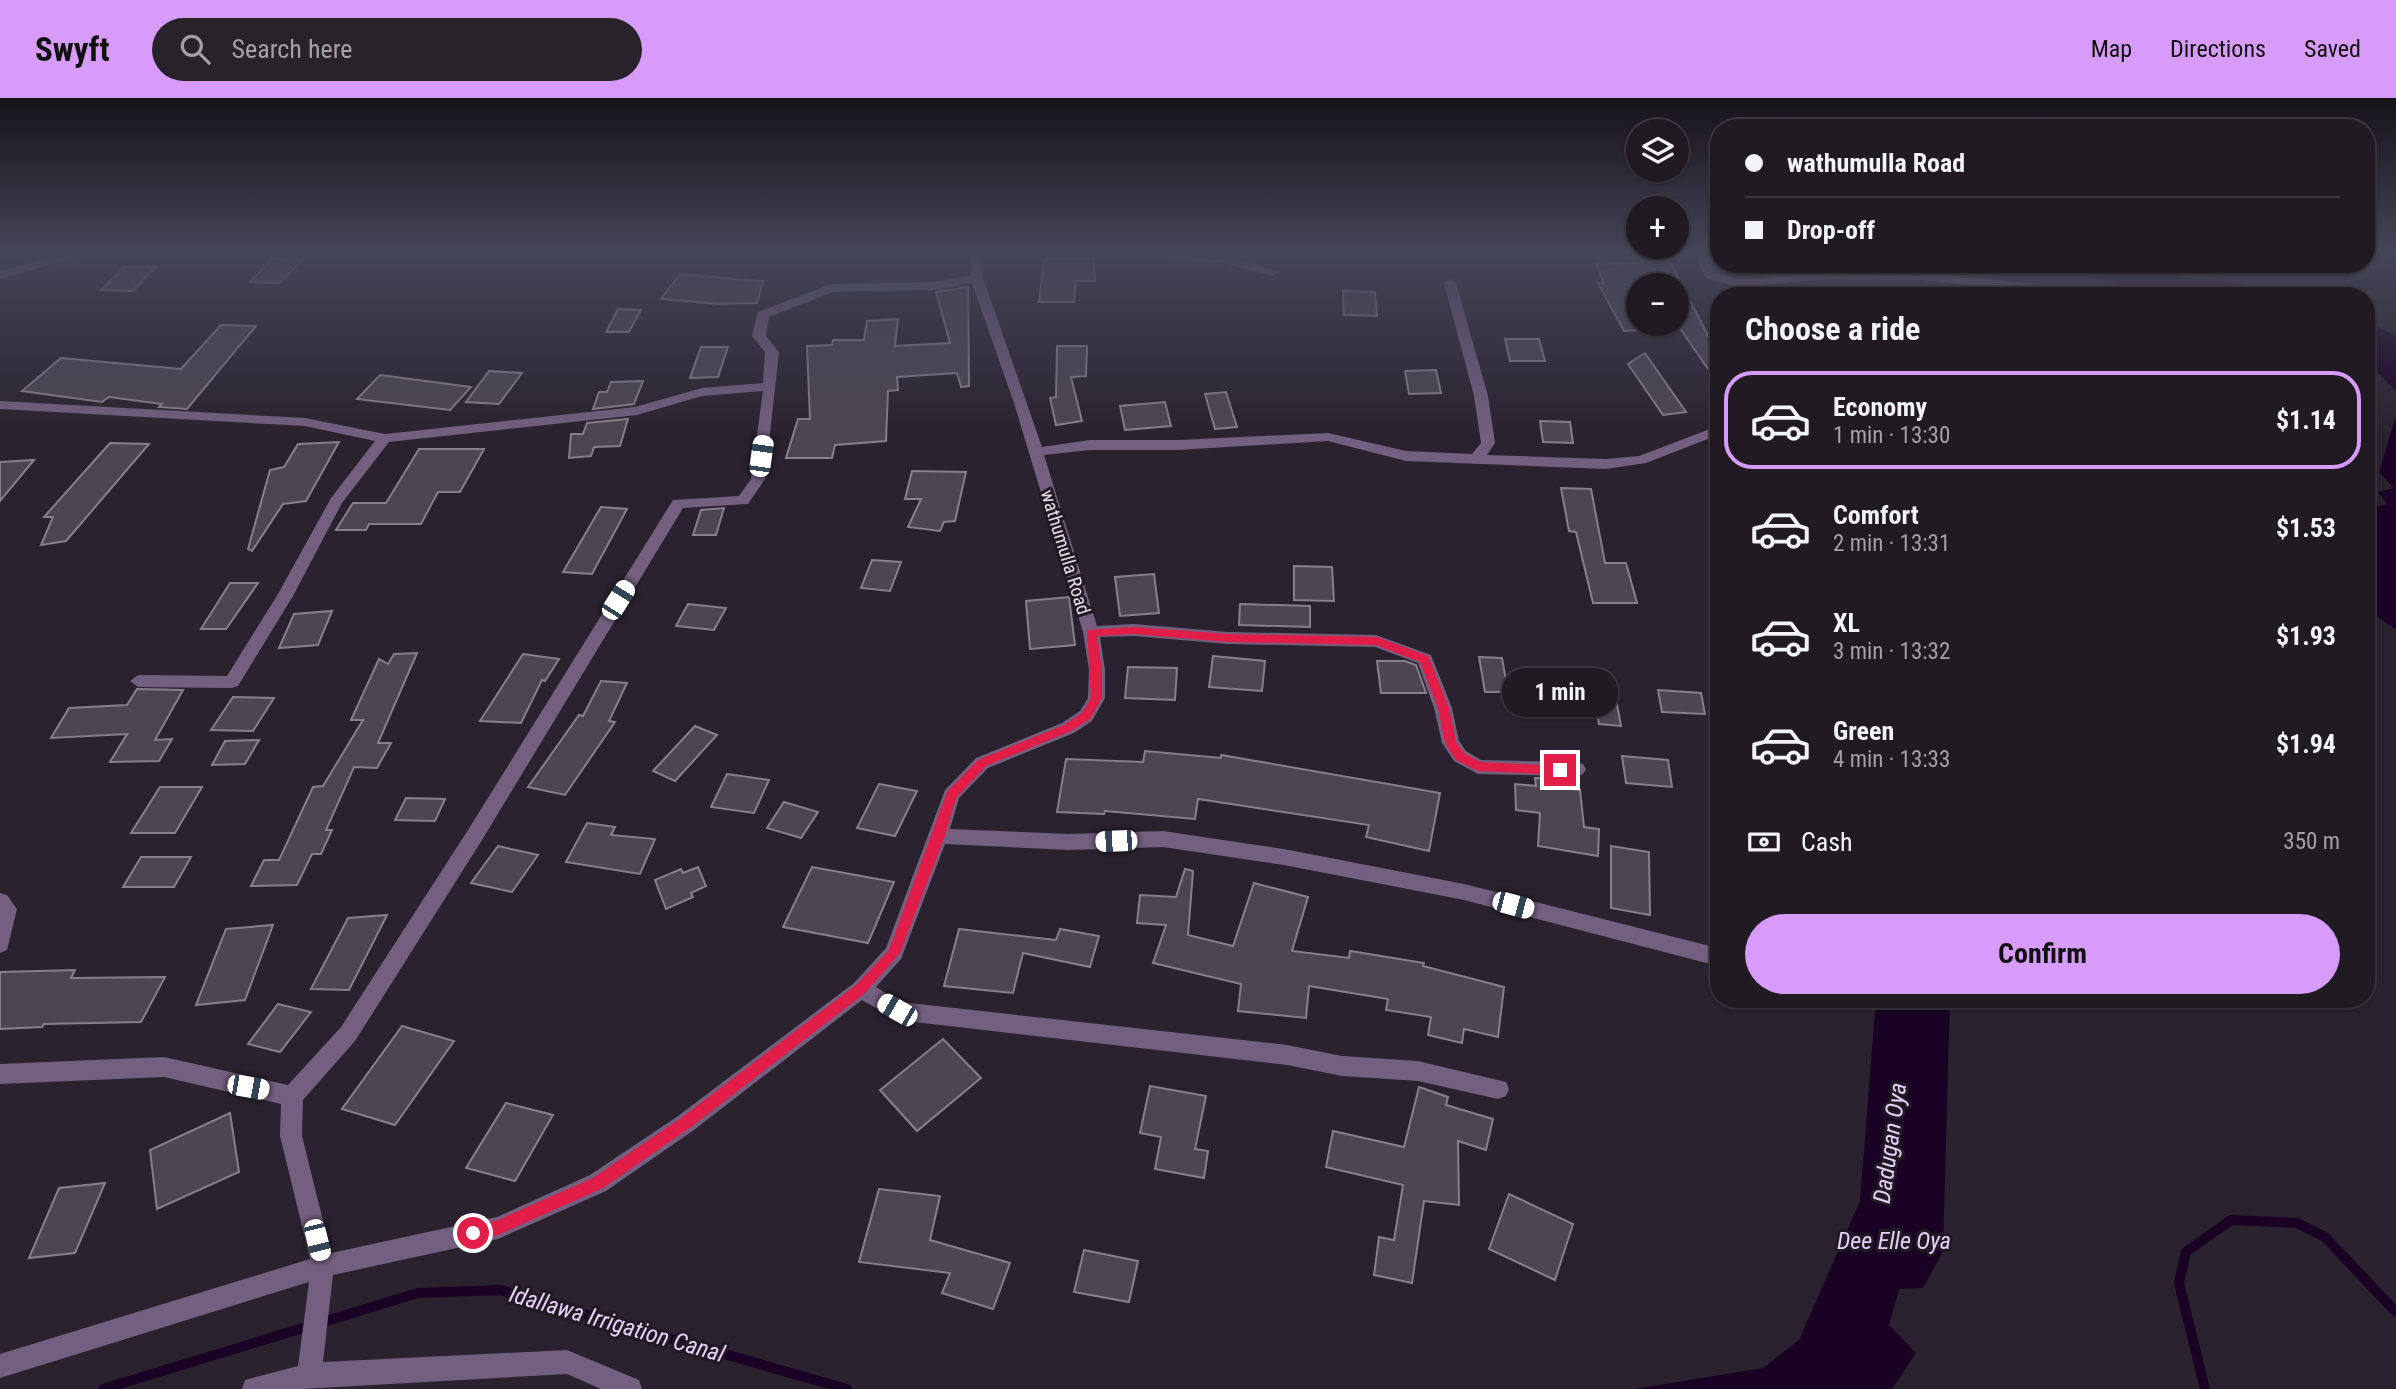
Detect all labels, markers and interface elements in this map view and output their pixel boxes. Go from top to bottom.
search box [152,18,642,81]
text: Swyft [35,30,110,69]
icon: search [176,30,214,68]
text: Search here [232,34,353,64]
text: Map [2091,35,2132,63]
text: Directions [2170,35,2266,63]
text: Saved [2304,35,2361,63]
map controls [1626,119,1689,336]
button: layers [1626,119,1689,182]
text: wathumulla Road [1787,148,1965,178]
button: + [1626,196,1689,259]
text: Drop-off [1787,215,1875,245]
button: − [1626,273,1689,336]
text: Choose a ride [1745,310,1920,348]
icon: car [1749,389,1812,452]
text: Economy [1833,392,1927,422]
text: $1.14 [2276,405,2336,435]
text: 1 min · 13:30 [1833,422,1950,449]
car [748,434,775,478]
street label: wathumulla Road [1036,487,1095,617]
icon: car [1749,497,1812,560]
text: Comfort [1833,500,1919,530]
text: $1.53 [2276,513,2336,543]
text: 2 min · 13:31 [1833,530,1950,557]
car [598,577,639,623]
icon: car [1749,605,1812,668]
text: XL [1833,608,1860,638]
text: $1.93 [2276,621,2336,651]
text: 3 min · 13:32 [1833,638,1950,665]
callout: 1 min [1502,668,1618,718]
text: 1 min [1534,679,1586,706]
icon: car [1749,713,1812,776]
text: Green [1833,716,1894,746]
text: $1.94 [2276,729,2336,759]
text: 4 min · 13:33 [1833,746,1950,773]
route end [1544,754,1576,786]
icon: cash [1745,823,1783,861]
text: Cash [1801,827,1853,857]
text: 350 m [2283,828,2340,855]
car [1095,830,1138,852]
car [1490,889,1537,921]
button: Confirm [1745,914,2340,994]
car [874,990,921,1030]
car [226,1073,271,1101]
water label: Dadugan Oya [1868,1081,1912,1205]
car [302,1217,333,1263]
route start [457,1217,489,1249]
water label: Dee Elle Oya [1837,1227,1951,1255]
water label: Idallawa Irrigation Canal [506,1280,729,1368]

